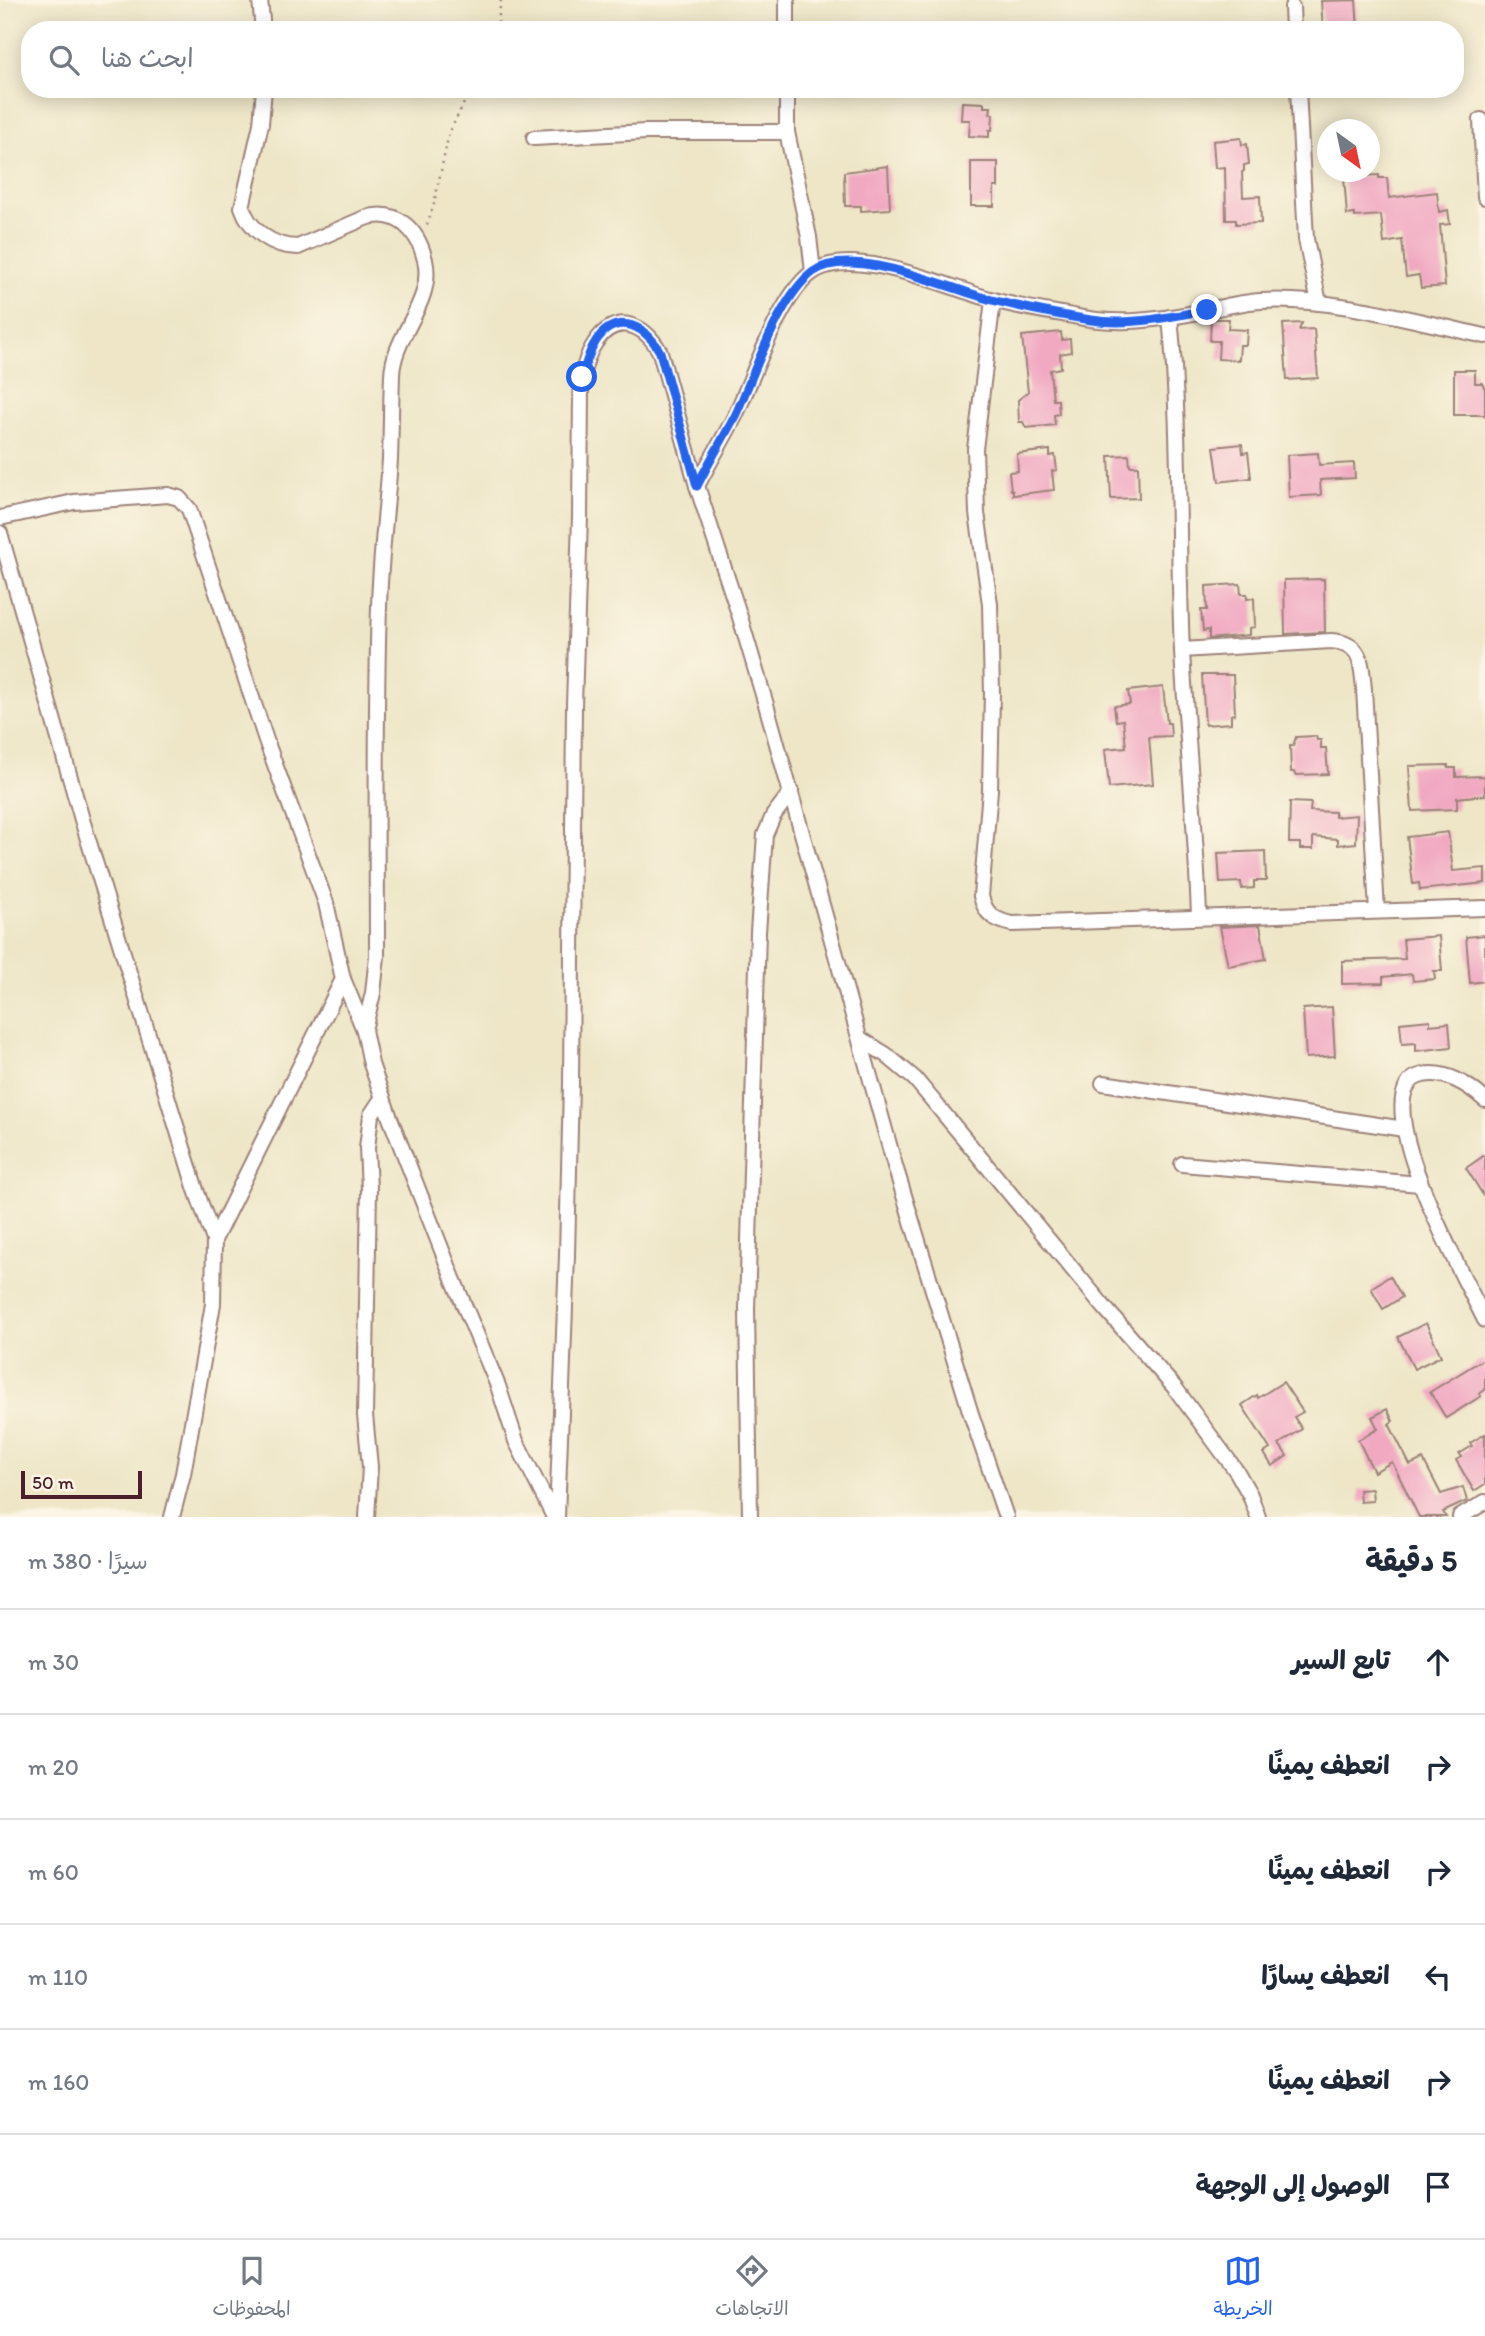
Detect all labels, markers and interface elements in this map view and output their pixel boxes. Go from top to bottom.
search box [21,21,1464,98]
icon: search [45,41,83,79]
text: ابحث هنا [101,42,194,74]
north arrow [1317,119,1380,182]
route end [1191,294,1222,325]
route start [566,361,597,392]
scale bar [21,1468,142,1500]
text: 50 m [32,1471,74,1494]
text: 5 دقيقة [1365,1542,1457,1579]
text: سيرًا · 380 m [28,1547,148,1575]
icon: ahead [1419,1643,1457,1681]
text: تابع السير [1292,1644,1390,1676]
text: 30 m [28,1648,79,1676]
icon: right [1419,1748,1457,1786]
text: انعطف يمينًا [1268,1749,1390,1781]
text: 20 m [28,1753,79,1781]
icon: right [1419,1853,1457,1891]
text: انعطف يمينًا [1268,1854,1390,1886]
text: 60 m [28,1858,79,1886]
icon: left [1419,1958,1457,1996]
text: انعطف يسارًا [1261,1959,1390,1991]
text: 110 m [28,1963,88,1991]
icon: right [1419,2063,1457,2101]
text: انعطف يمينًا [1268,2064,1390,2096]
text: 160 m [28,2068,90,2096]
icon: arrive [1419,2168,1457,2206]
text: الوصول إلى الوجهة [1196,2169,1390,2201]
tab: المحفوظات [212,2252,291,2325]
tab: الاتجاهات [715,2252,789,2325]
tab: الخريطة [1213,2252,1273,2325]

